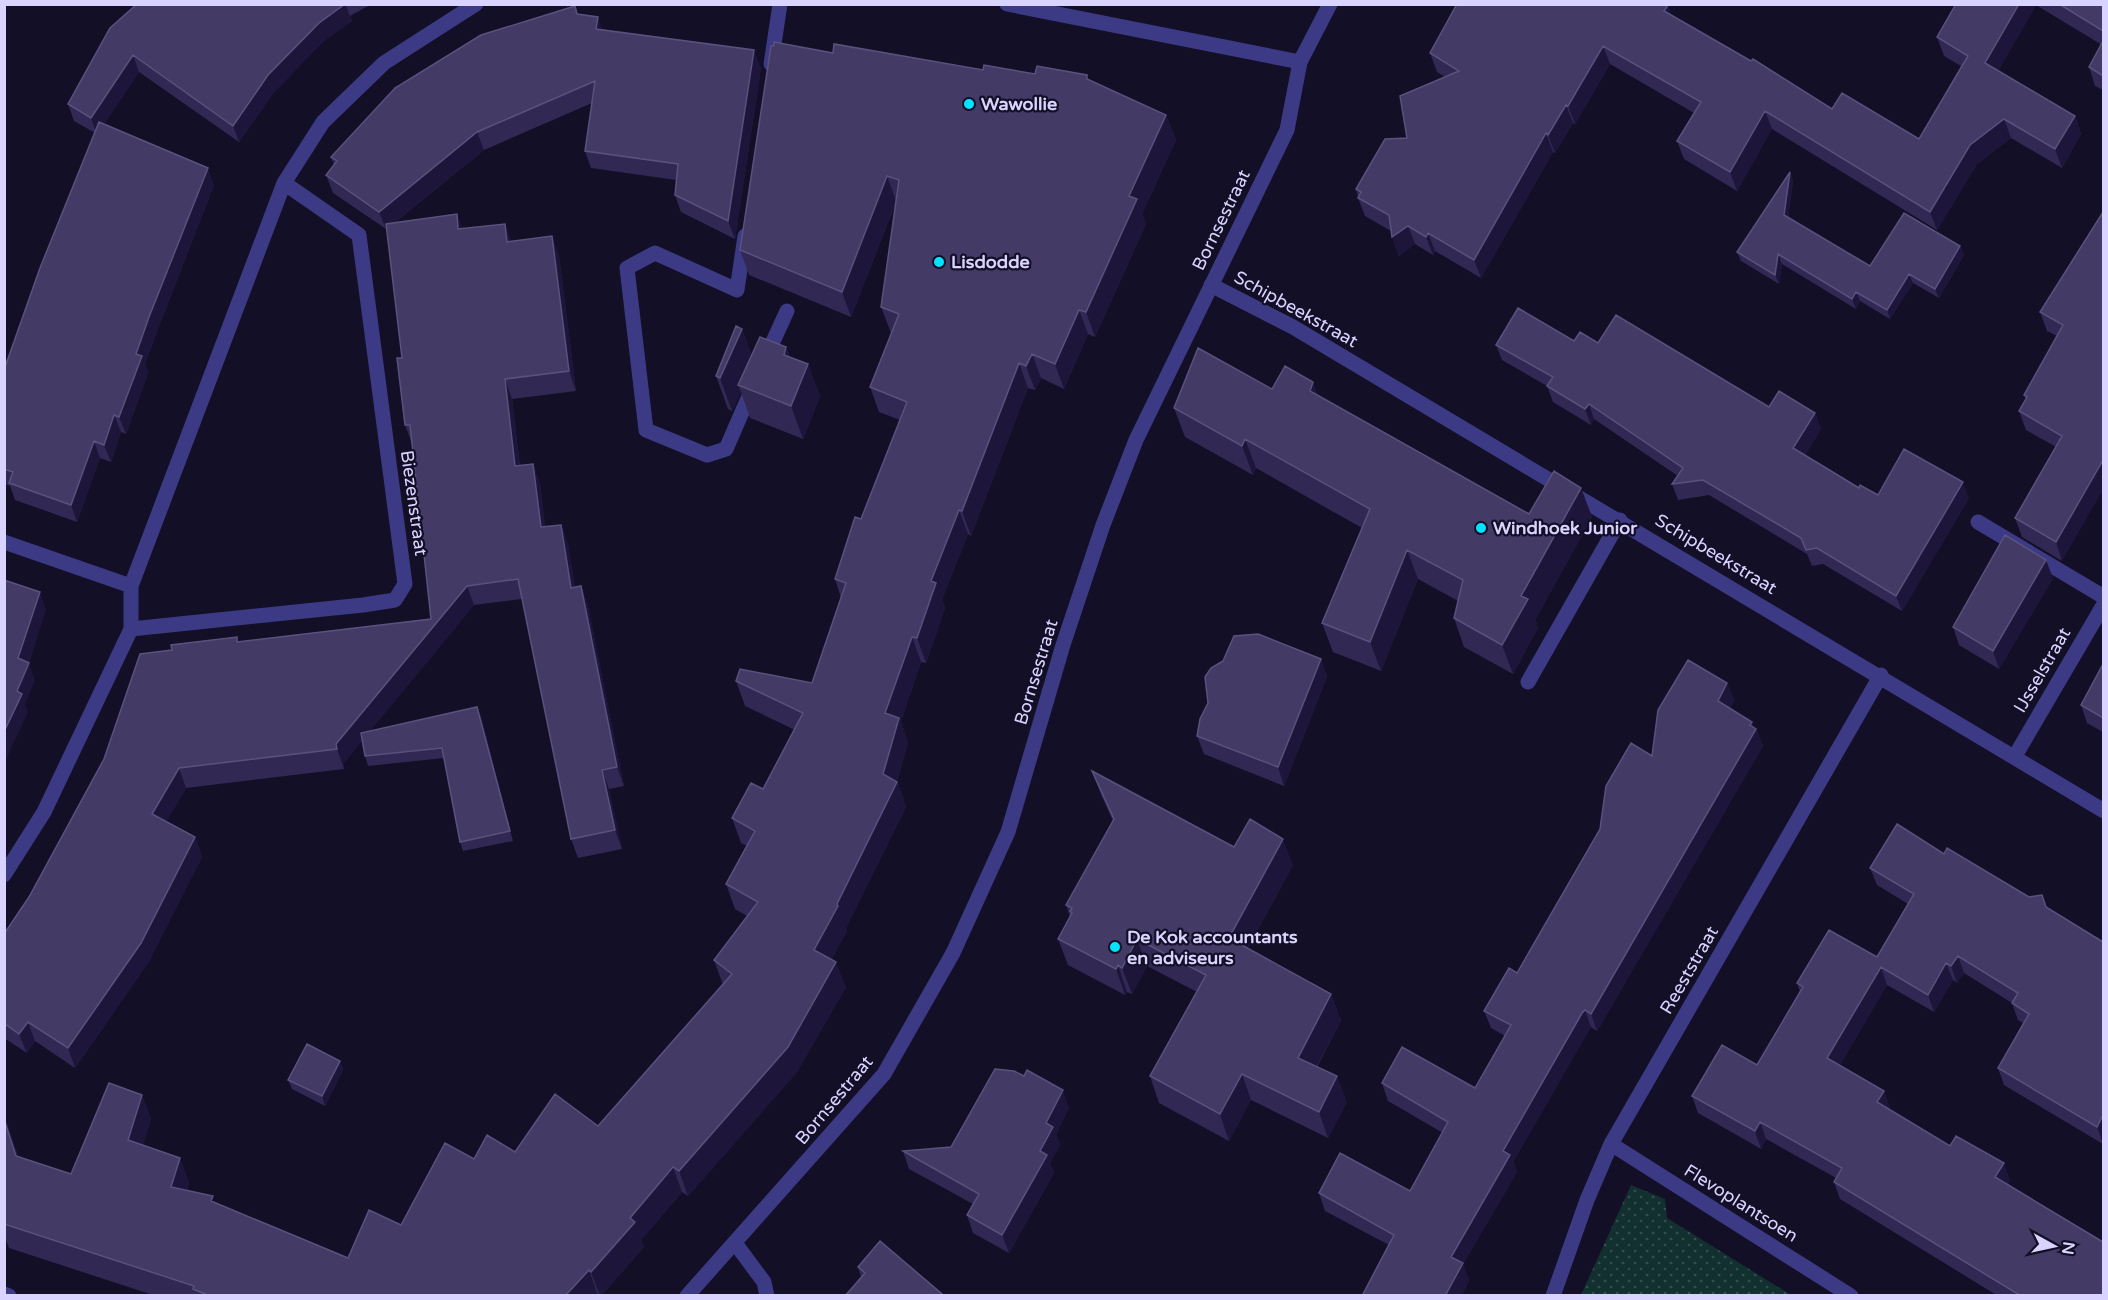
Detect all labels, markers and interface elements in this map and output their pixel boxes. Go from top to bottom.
place label: Wawollie [981,93,1057,115]
marker: Wawollie [962,97,976,111]
street label: Bornsestraat [1187,166,1255,274]
place label: Lisdodde [951,251,1030,273]
marker: Lisdodde [932,255,946,269]
street label: Schipbeekstraat [1230,266,1362,352]
street label: Biezenstraat [396,449,432,557]
street label: Schipbeekstraat [1651,509,1781,599]
place label: Windhoek Junior [1493,517,1638,539]
marker: Windhoek Junior [1474,521,1488,535]
street label: Bornsestraat [1010,616,1063,727]
street label: IJsselstraat [2009,623,2075,717]
street label: Reeststraat [1655,922,1723,1018]
place label: De Kok accountants en adviseurs [1127,926,1298,969]
marker: De Kok accountants en adviseurs [1108,940,1122,954]
street label: Bornsestraat [790,1051,878,1149]
street label: Flevoplantsoen [1680,1159,1802,1247]
north arrow [2024,1216,2084,1276]
text: N [2057,1240,2079,1256]

